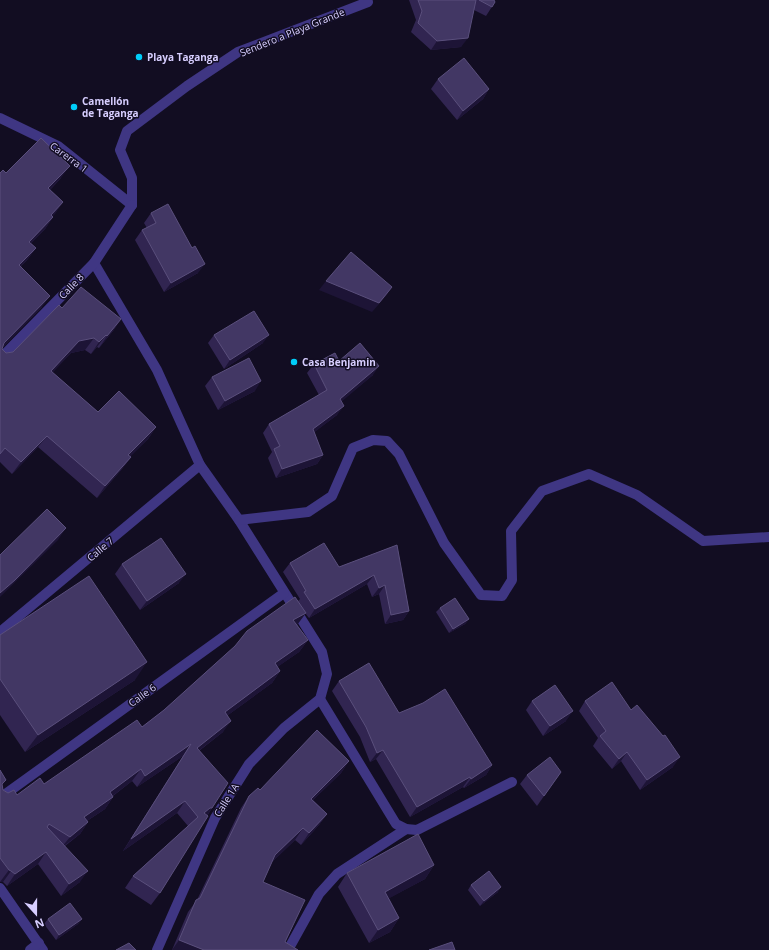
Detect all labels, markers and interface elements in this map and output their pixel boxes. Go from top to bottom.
street label: Sendero a Playa Grande [238,4,347,59]
place label: Playa Taganga [147,50,218,64]
marker: Playa Taganga [134,52,144,62]
place label: Camellón de Taganga [82,94,139,120]
marker: Camellón de Taganga [69,102,79,112]
street label: Carerra 1 [47,139,91,175]
street label: Calle 8 [55,270,87,302]
place label: Casa Benjamin [302,355,376,369]
marker: Casa Benjamin [289,357,299,367]
street label: Calle 7 [84,534,117,564]
street label: Calle 6 [125,680,159,710]
street label: Calle 1A [210,780,242,819]
north arrow [16,894,56,934]
text: N [33,915,47,932]

